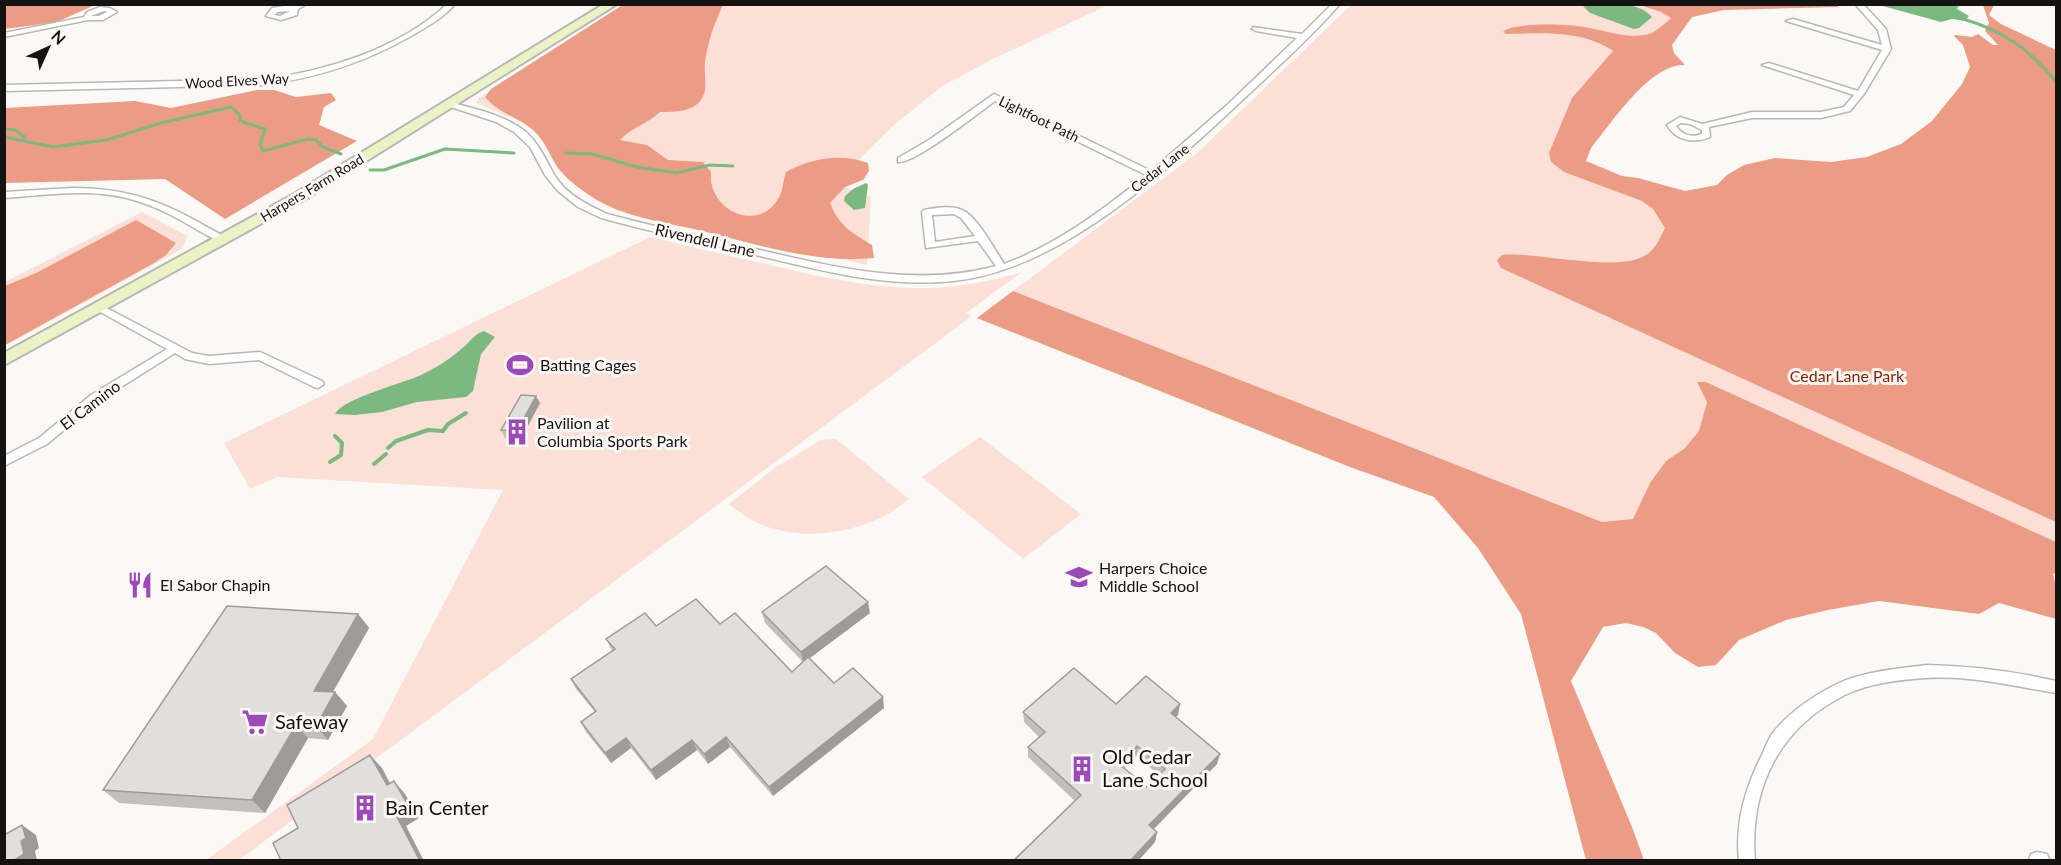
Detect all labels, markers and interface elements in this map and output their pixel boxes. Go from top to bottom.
north arrow [18,18,78,78]
text: N [48,26,70,48]
street label: Wood Elves Way [185,69,290,92]
street label: Lightfoot Path [996,92,1082,145]
street label: Cedar Lane [1127,140,1192,196]
street label: Harpers Farm Road [257,150,367,225]
street label: Rivendell Lane [653,219,757,260]
sports icon: Batting Cages [505,350,535,380]
place label: Batting Cages [540,355,637,374]
park label: Cedar Lane Park [1790,366,1905,385]
street label: El Camino [56,376,124,433]
place label: Pavilion at Columbia Sports Park [537,413,689,450]
building icon: Pavilion at Columbia Sports Park [502,417,532,447]
place label: Harpers Choice Middle School [1099,558,1207,595]
school or university icon: Harpers Choice Middle School [1064,562,1094,592]
restaurant icon: El Sabor Chapin [125,570,155,600]
place label: El Sabor Chapin [160,575,270,594]
supermarket icon: Safeway [240,707,270,737]
place label: Safeway [275,709,349,733]
place label: Old Cedar Lane School [1102,744,1208,791]
building icon: Old Cedar Lane School [1067,754,1097,784]
building icon: Bain Center [350,793,380,823]
place label: Bain Center [385,795,489,819]

